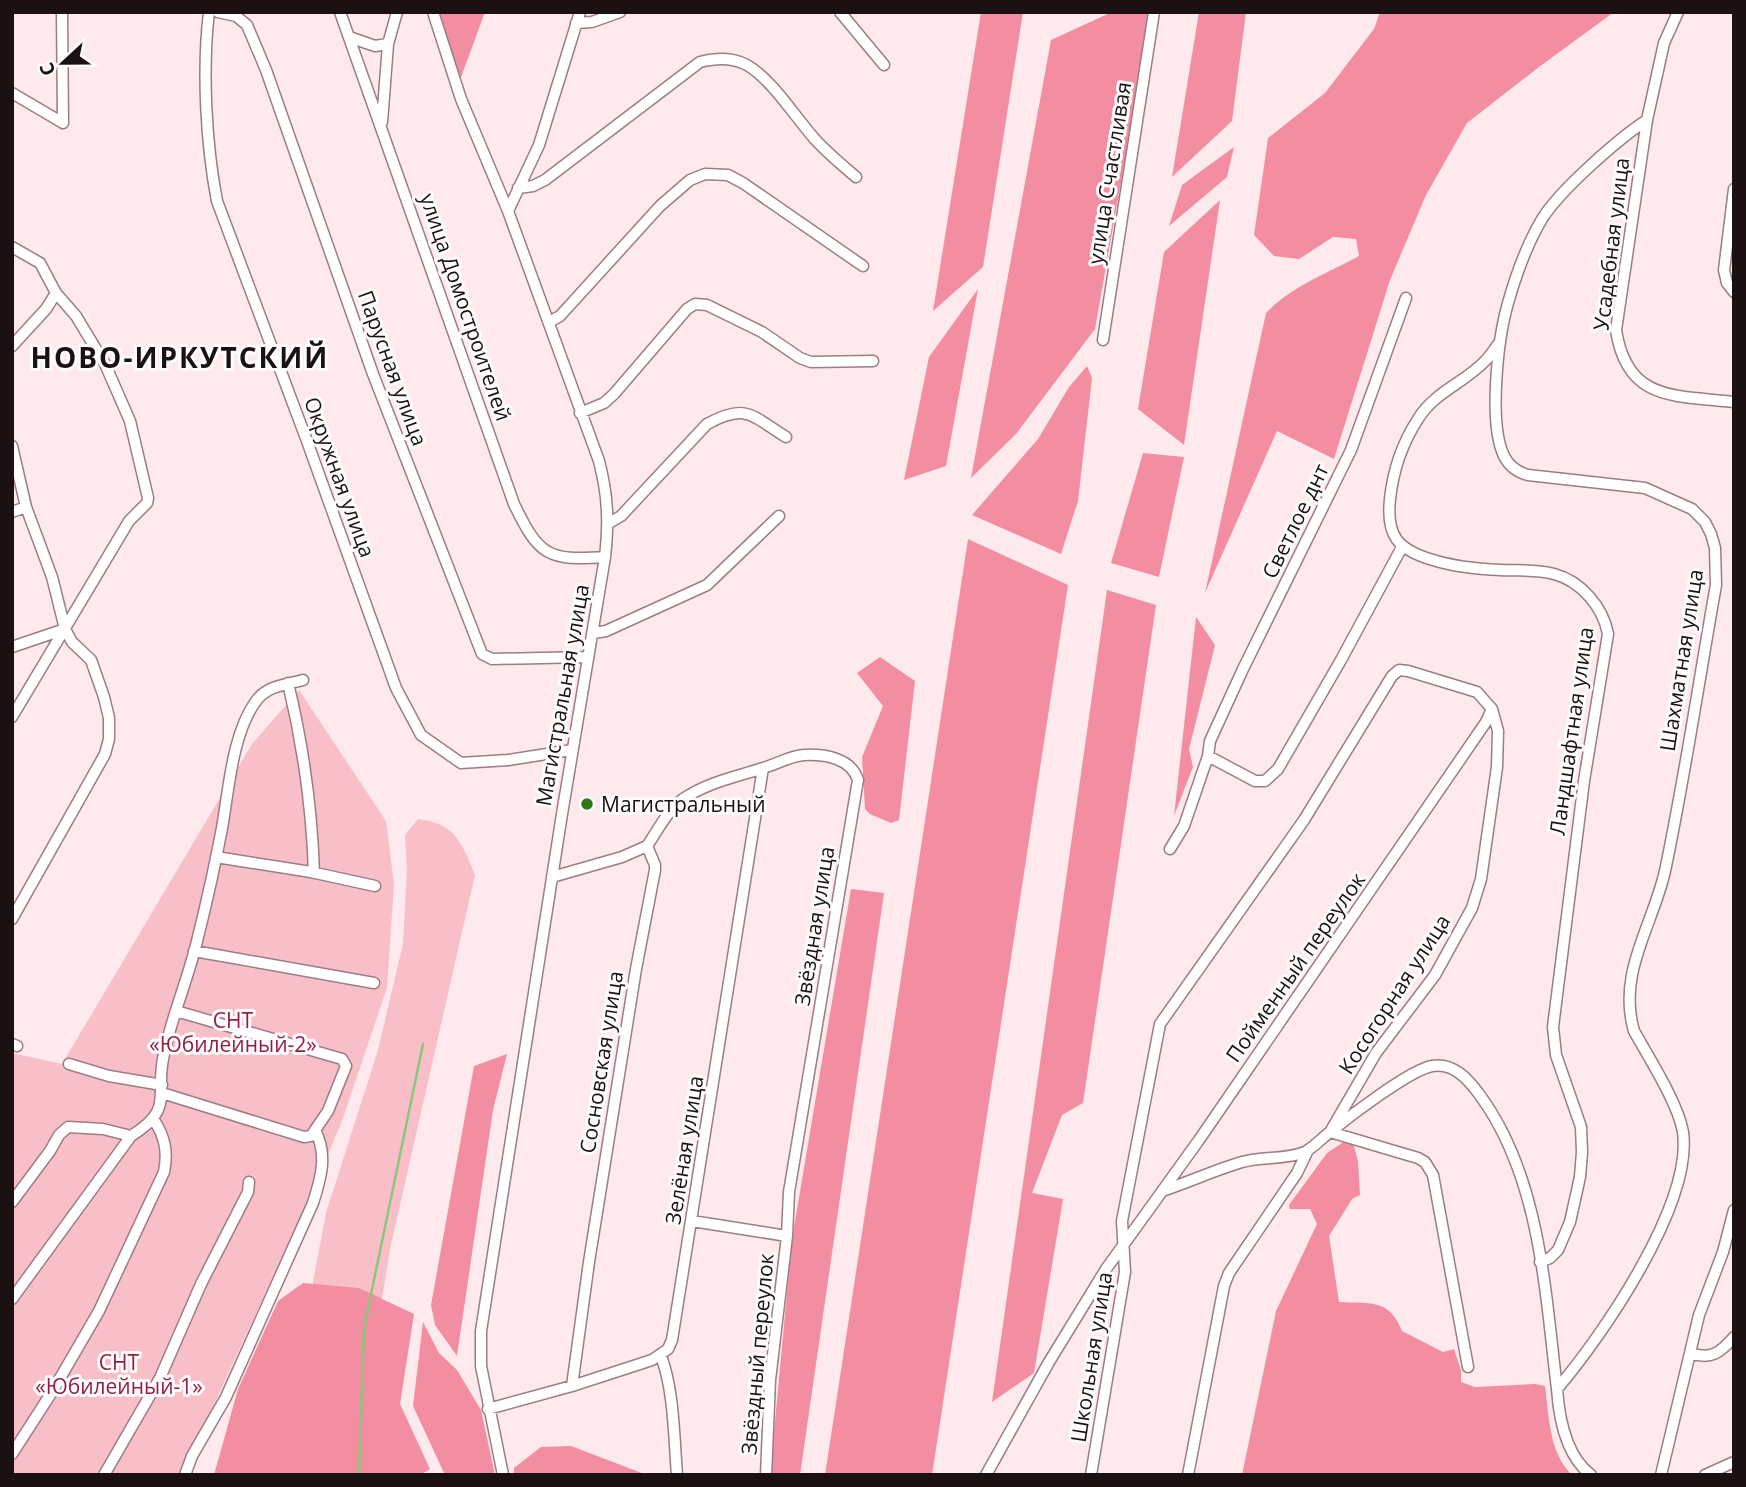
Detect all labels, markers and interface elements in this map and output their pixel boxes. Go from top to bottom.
north arrow [28,28,98,98]
text: С [33,59,62,80]
street label: улица Счастливая [1081,80,1137,266]
street label: Усадебная улица [1587,156,1635,332]
street label: улица Домостроителей [414,190,518,424]
street label: Парусная улица [352,287,434,449]
district label: НОВО-ИРКУТСКИЙ [31,338,329,376]
street label: Окружная улица [298,393,382,561]
street label: Светлое днт [1255,459,1335,583]
street label: Шахматная улица [1653,567,1709,753]
street label: Магистральная улица [529,582,595,808]
street label: Ландшафтная улица [1543,625,1599,837]
place label: Магистральный [601,790,766,818]
marker: Магистральный [579,796,595,812]
street label: Звёздная улица [788,844,840,1008]
street label: Пойменный переулок [1219,867,1371,1067]
street label: Косогорная улица [1332,909,1456,1079]
street label: Сосновская улица [573,969,629,1155]
park label: СНТ «Юбилейный-2» [149,1006,317,1058]
street label: Зелёная улица [658,1073,710,1227]
street label: Звёздный переулок [734,1252,780,1456]
street label: Школьная улица [1064,1270,1118,1444]
park label: СНТ «Юбилейный-1» [35,1348,203,1400]

